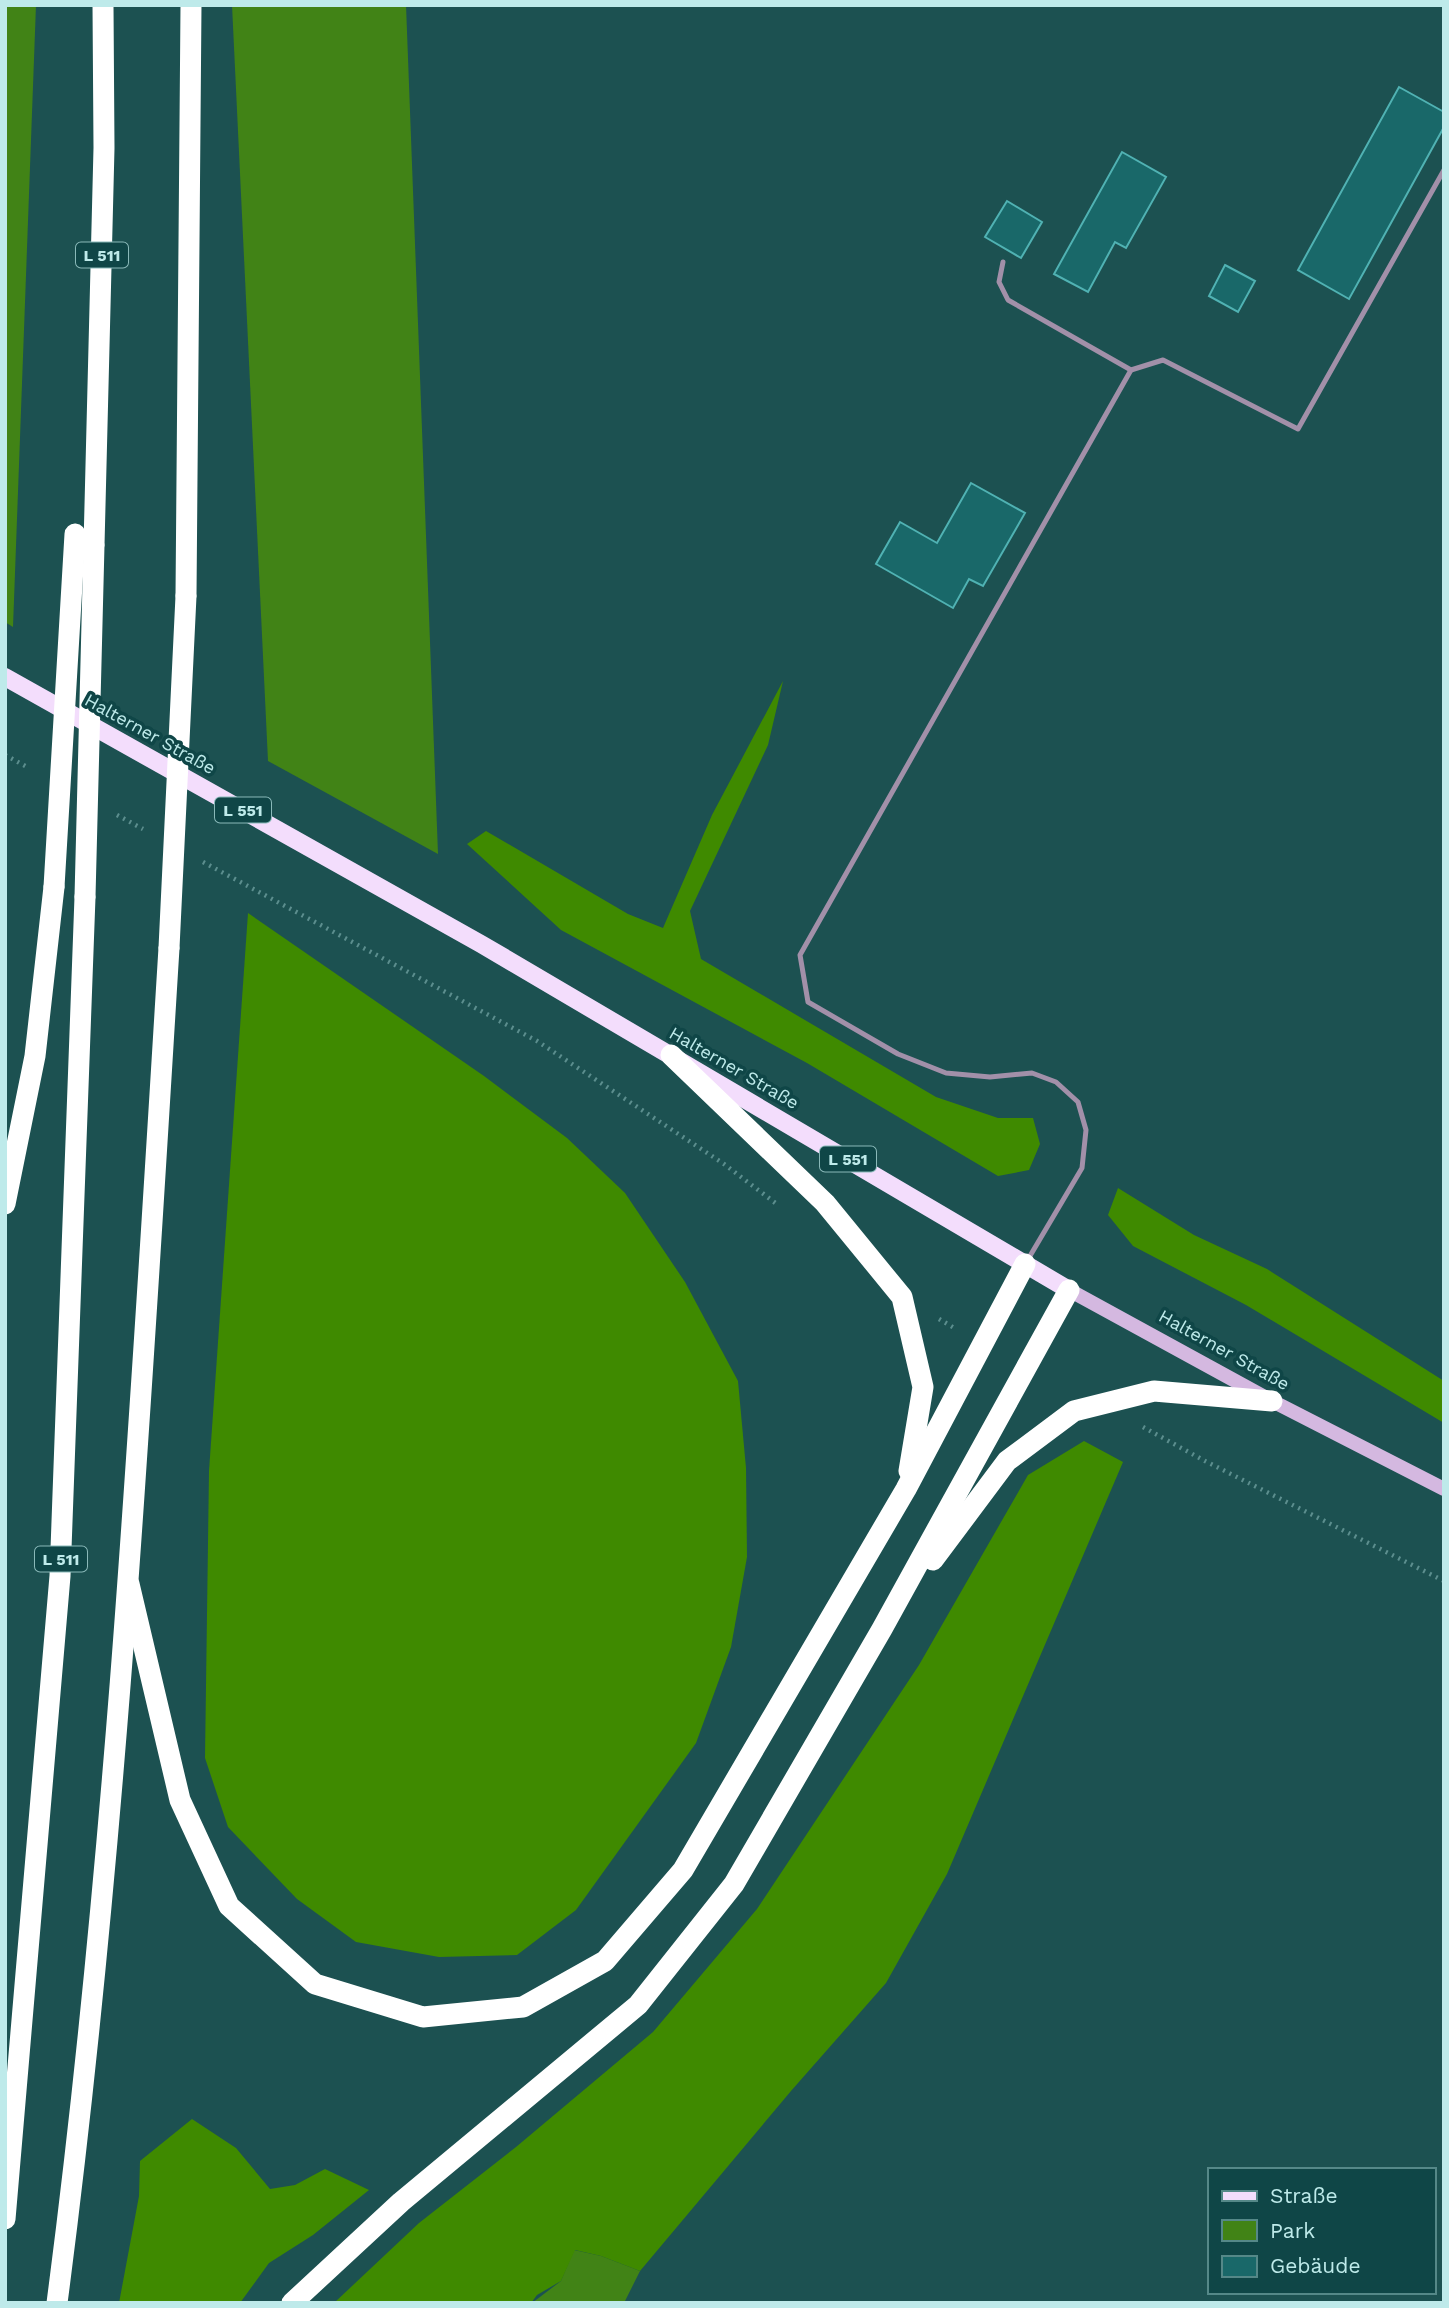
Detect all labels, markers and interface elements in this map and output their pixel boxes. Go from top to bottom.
road number: L 511 [76,243,128,268]
street label: Halterner Straße [81,689,219,778]
road number: L 551 [215,797,271,822]
street label: Halterner Straße [666,1022,803,1113]
road number: L 551 [820,1147,876,1172]
street label: Halterner Straße [1155,1305,1293,1394]
road number: L 511 [35,1546,87,1572]
legend [1208,2168,1435,2294]
text: Straße [1270,2183,1338,2208]
text: Park [1270,2218,1315,2243]
text: Gebäude [1270,2253,1361,2278]

